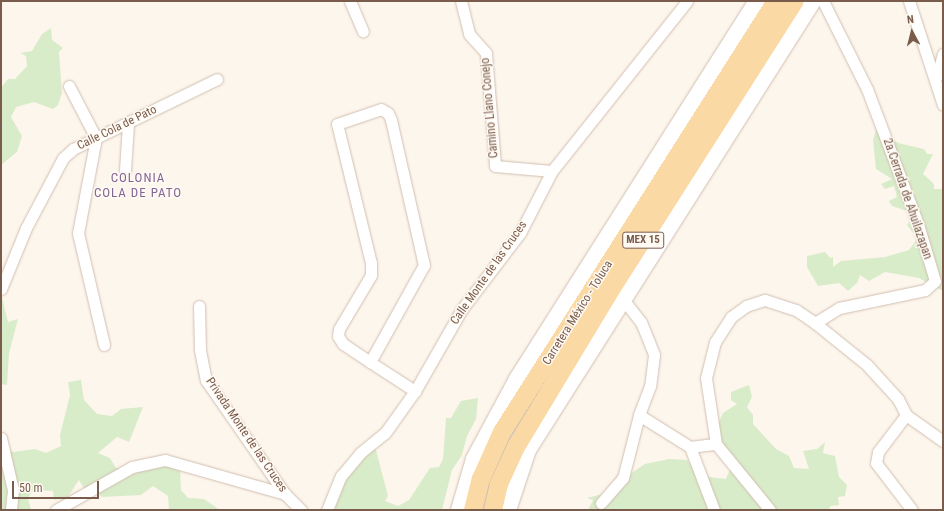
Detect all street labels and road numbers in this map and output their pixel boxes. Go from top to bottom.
street label: Camino Llano Conejo [478,57,502,159]
street label: Calle Cola de Pato [75,103,159,153]
street label: 2a.Cerrada de Ahuilazapan [879,137,935,261]
street label: Calle Monte de las Cruces [448,218,530,328]
road number: MEX 15 [622,231,664,249]
street label: Carretera México - Toluca [540,258,616,368]
street label: Privada Monte de las Cruces [202,375,290,495]

